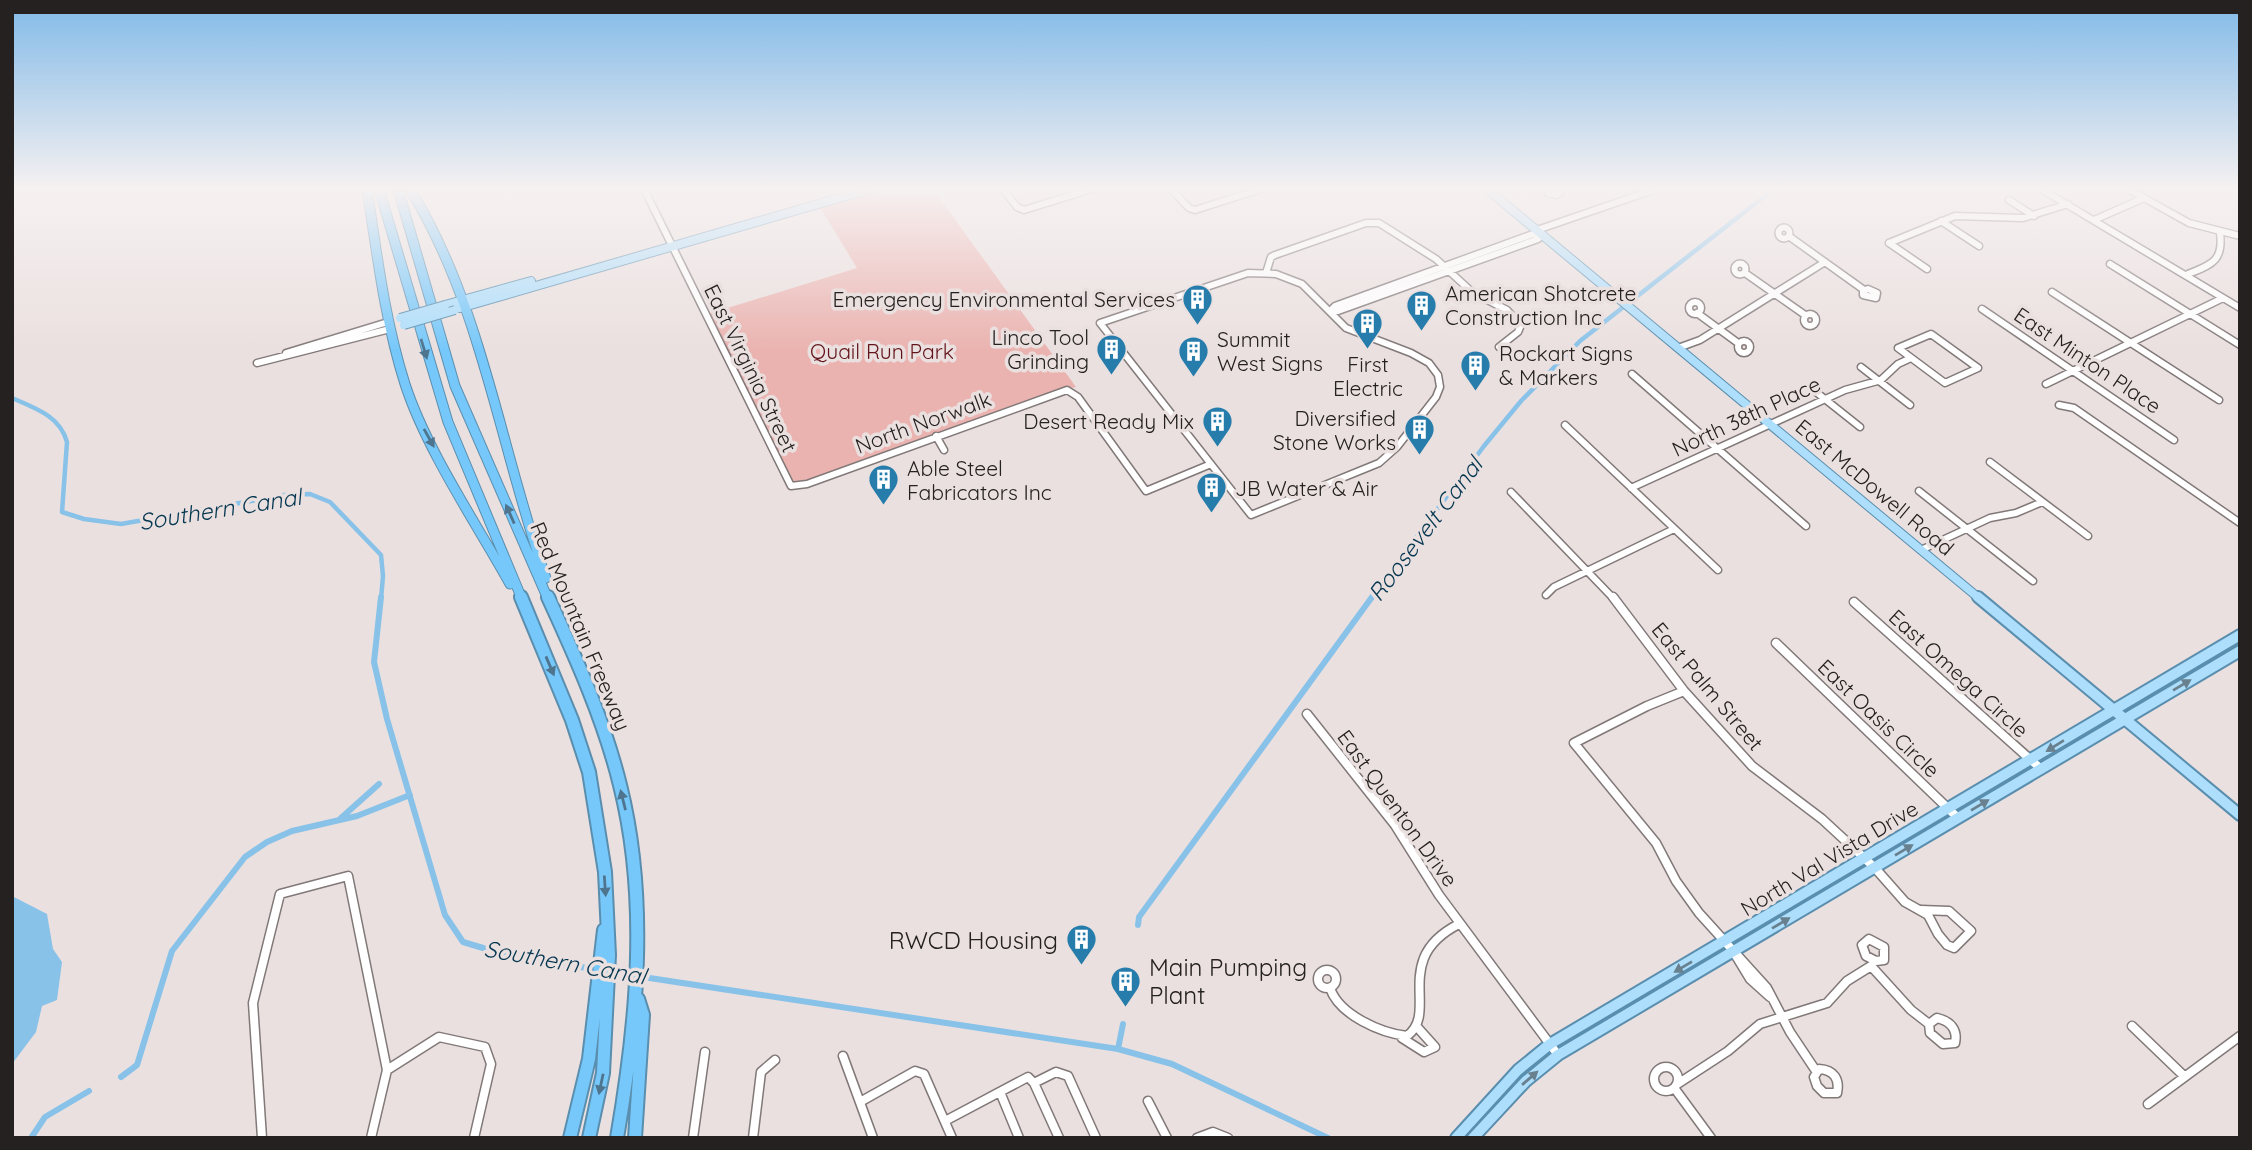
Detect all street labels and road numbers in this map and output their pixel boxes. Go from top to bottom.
street label: East Virginia Street [699,280,803,456]
street label: East Minton Place [2010,301,2166,419]
street label: North 38th Place [1668,370,1824,462]
street label: North Norwalk [852,385,994,459]
street label: East McDowell Road [1791,413,1959,561]
street label: Red Mountain Freeway [525,518,637,734]
street label: East Omega Circle [1884,603,2034,743]
street label: East Palm Street [1647,617,1769,755]
street label: East Oasis Circle [1813,653,1945,783]
street label: East Quenton Drive [1332,724,1464,892]
street label: North Val Vista Drive [1736,795,1922,921]

